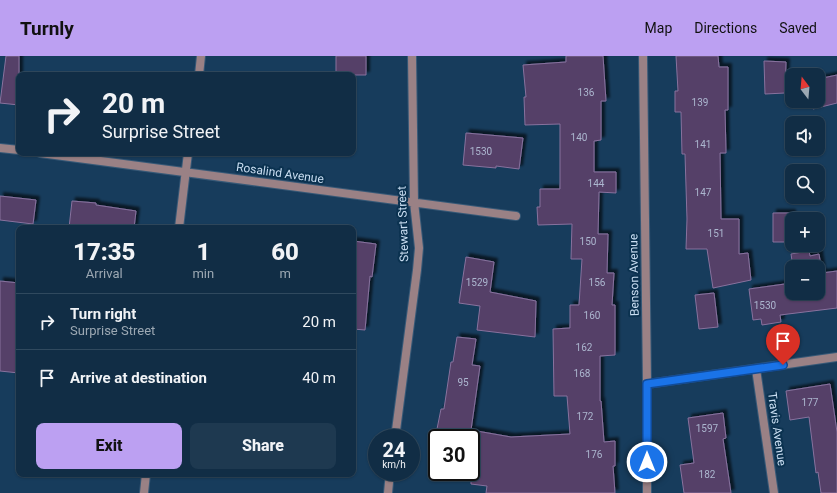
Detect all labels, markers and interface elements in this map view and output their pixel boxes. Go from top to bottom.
text: Turnly [20,17,74,40]
text: Map [645,20,672,36]
text: Directions [694,20,757,36]
text: Saved [779,20,817,36]
north arrow [785,68,825,108]
map controls [785,68,825,300]
text: 20 m [102,87,165,120]
house number: 136 [578,87,595,98]
icon: right [36,88,88,140]
house number: 139 [692,97,708,108]
button: sound [785,116,825,156]
text: Surprise Street [102,121,220,142]
house number: 140 [571,132,588,143]
house number: 141 [695,139,711,150]
house number: 1530 [470,146,493,157]
street label: Rosalind Avenue [235,160,325,186]
button: search [785,164,825,204]
house number: 144 [588,178,605,189]
street label: Stewart Street [395,186,411,262]
house number: 147 [695,187,712,198]
button: + [785,212,825,252]
house number: 151 [708,228,724,239]
street label: Benson Avenue [626,234,642,316]
house number: 150 [580,236,597,247]
text: 17:35 [73,238,135,266]
text: 1 [196,238,210,266]
text: 60 [271,238,299,266]
button: − [785,260,825,300]
text: Arrival [86,266,123,281]
text: min [192,266,214,281]
text: m [279,266,291,281]
house number: 1529 [466,277,488,288]
house number: 156 [589,277,606,288]
house number: 1530 [754,300,777,311]
text: Turn right [70,305,136,323]
house number: 160 [584,310,601,321]
icon: right [36,311,58,333]
text: 20 m [302,313,336,331]
text: Surprise Street [70,323,155,338]
pin [766,324,800,365]
icon: arrive [772,330,794,352]
house number: 162 [576,342,593,353]
icon: arrive [36,367,58,389]
house number: 168 [574,368,591,379]
text: Arrive at destination [70,369,207,387]
text: 40 m [302,369,336,387]
house number: 95 [457,377,469,388]
street label: Travis Avenue [765,391,789,467]
house number: 177 [802,397,819,408]
house number: 172 [577,411,594,422]
button: Exit [36,423,182,469]
button: Share [190,423,336,469]
house number: 1597 [696,423,719,434]
speed limit sign: 30 [428,429,480,481]
text: 24 [383,438,405,462]
position arrow [626,441,668,483]
house number: 176 [586,449,603,460]
text: km/h [382,459,406,470]
house number: 182 [699,469,716,480]

